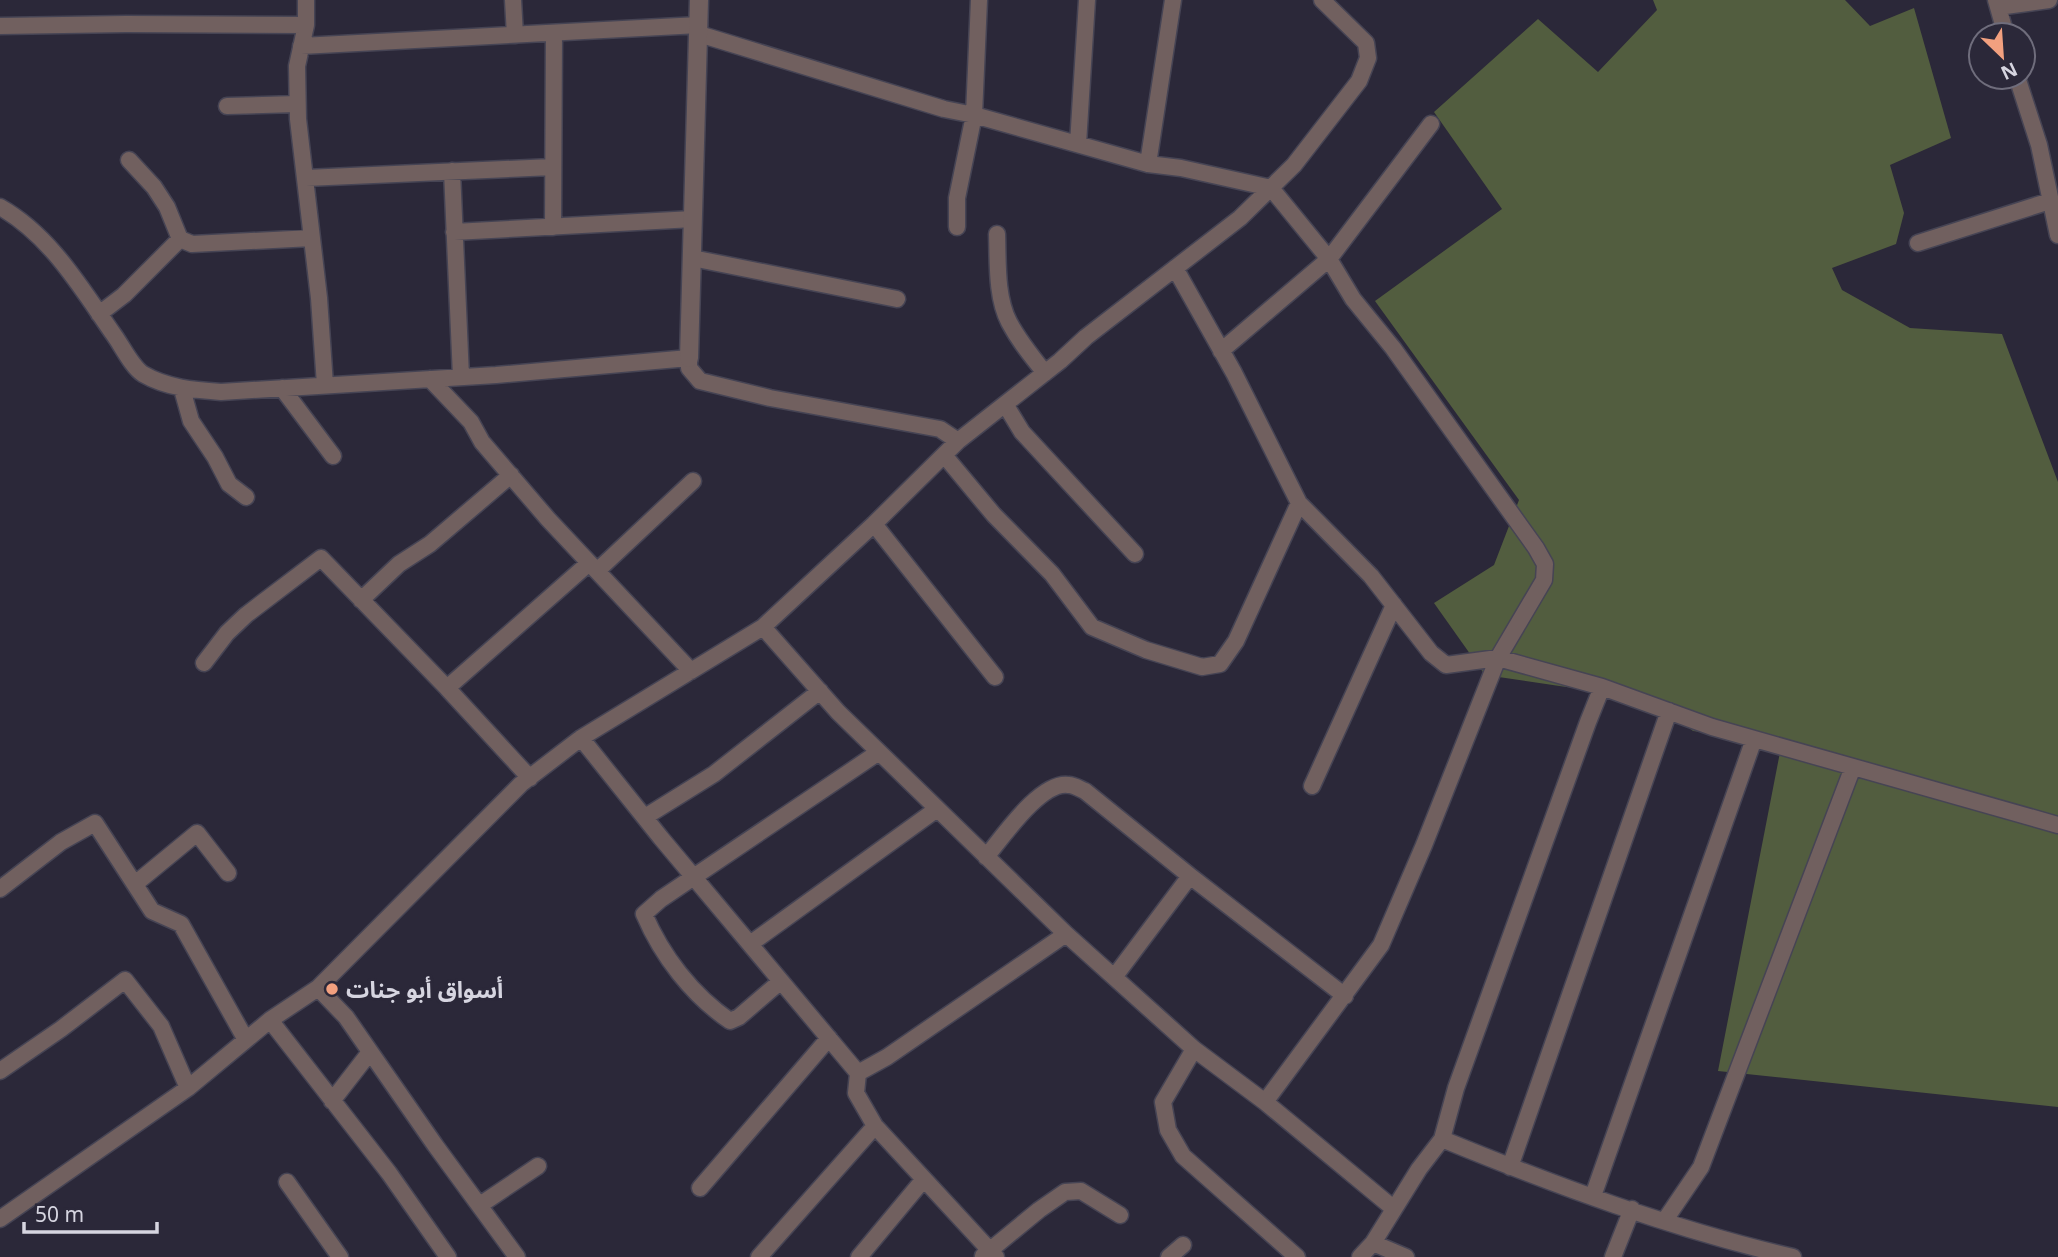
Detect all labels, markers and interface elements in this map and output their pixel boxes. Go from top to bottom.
north arrow [1967,21,2037,91]
text: N [1997,56,2022,86]
place label: أسواق أبو جنات [346,973,503,1005]
marker: أسواق أبو جنات [324,981,340,997]
scale bar [24,1190,158,1234]
text: 50 m [35,1200,84,1228]

